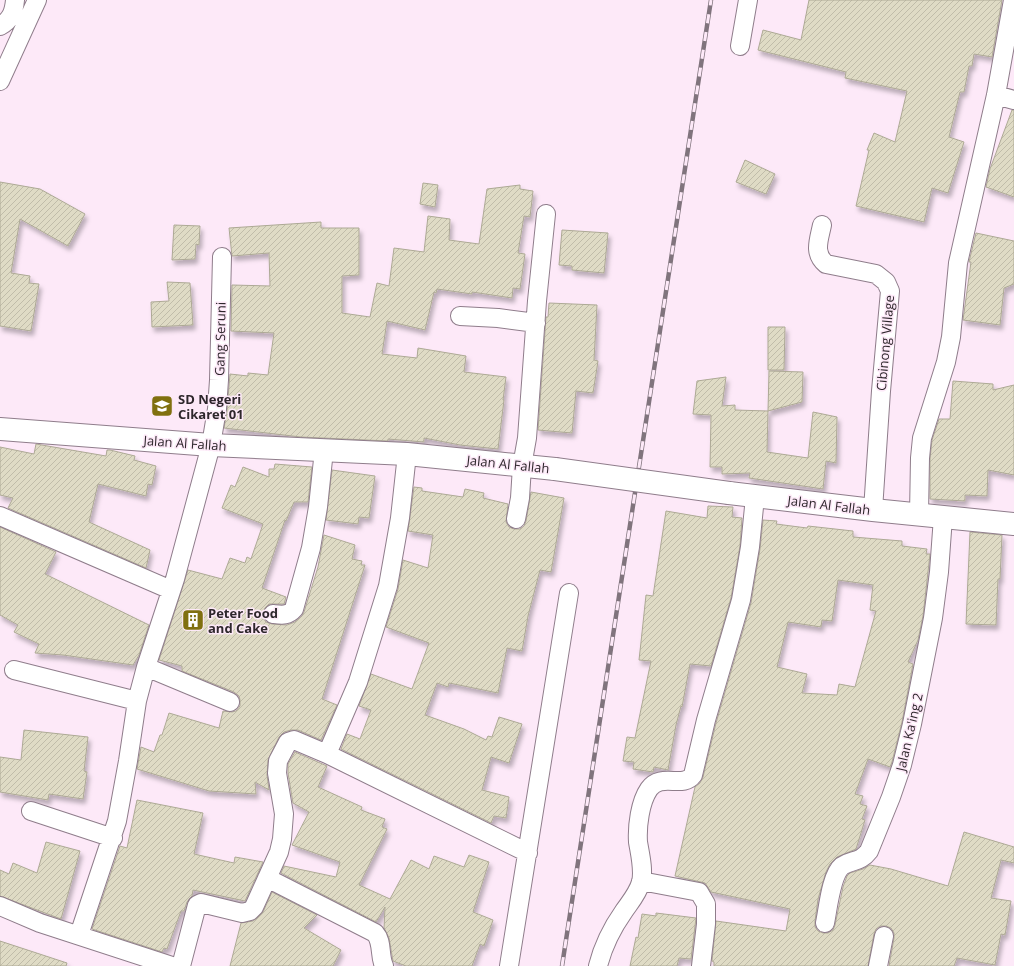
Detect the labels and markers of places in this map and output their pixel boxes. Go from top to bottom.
place label: SD Negeri Cikaret 01 [178,390,244,423]
school or university icon: SD Negeri Cikaret 01 [149,393,175,419]
place label: Peter Food and Cake [208,604,278,637]
building icon: Peter Food and Cake [180,607,206,633]

